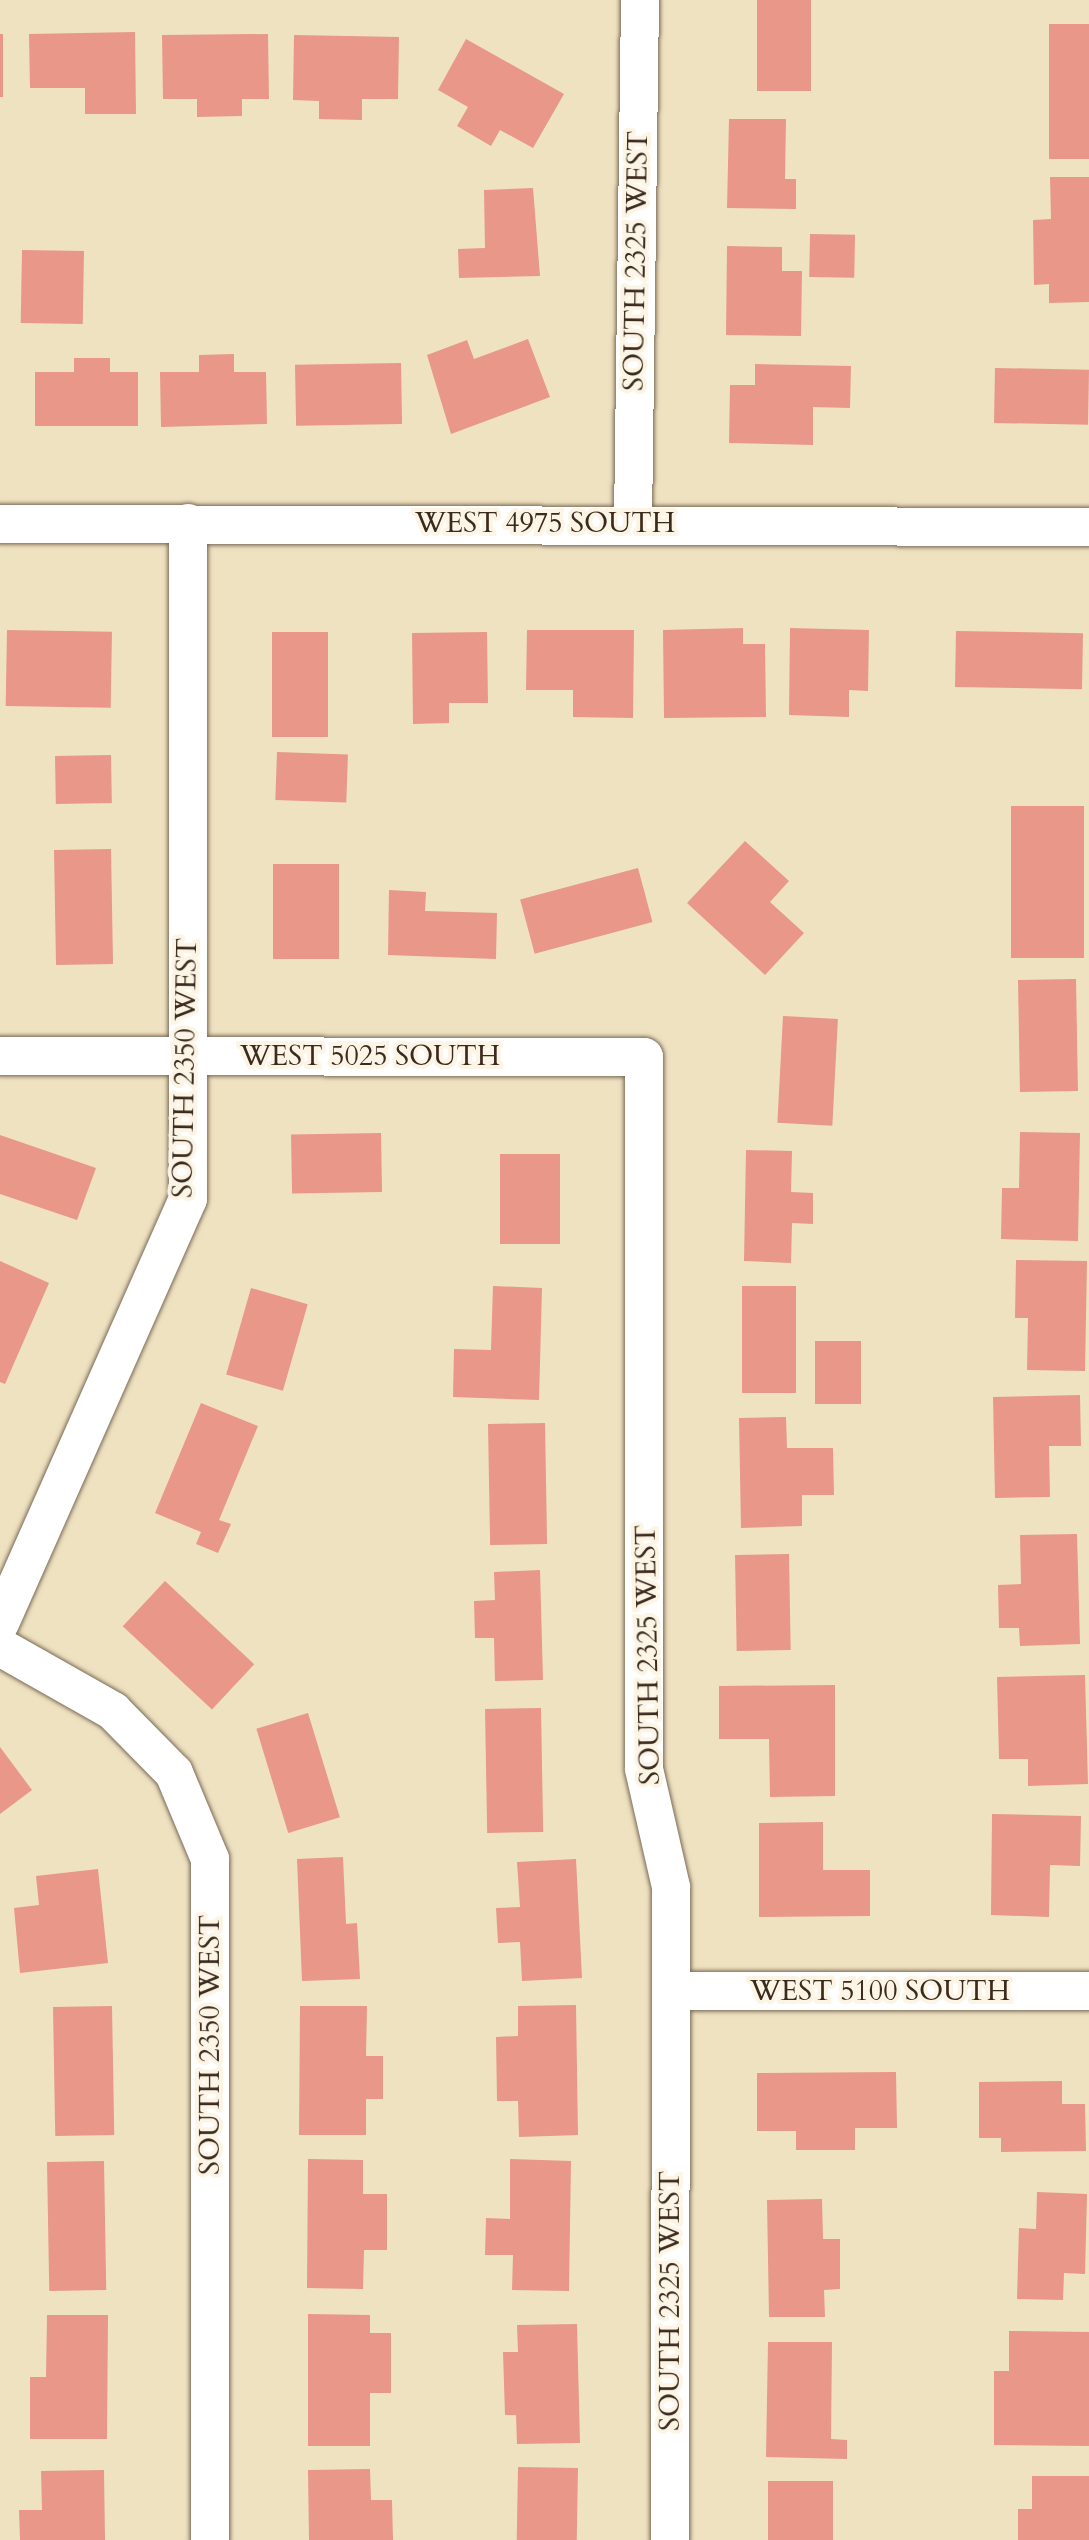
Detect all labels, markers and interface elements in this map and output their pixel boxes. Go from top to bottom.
street label: SOUTH 2325 WEST [617,131,655,391]
street label: WEST 4975 SOUTH [415,506,675,540]
street label: SOUTH 2350 WEST [166,938,204,1198]
street label: WEST 5025 SOUTH [240,1039,500,1073]
street label: SOUTH 2325 WEST [629,1525,667,1785]
street label: SOUTH 2350 WEST [193,1915,227,2175]
street label: WEST 5100 SOUTH [750,1974,1010,2008]
street label: SOUTH 2325 WEST [653,2171,687,2431]

